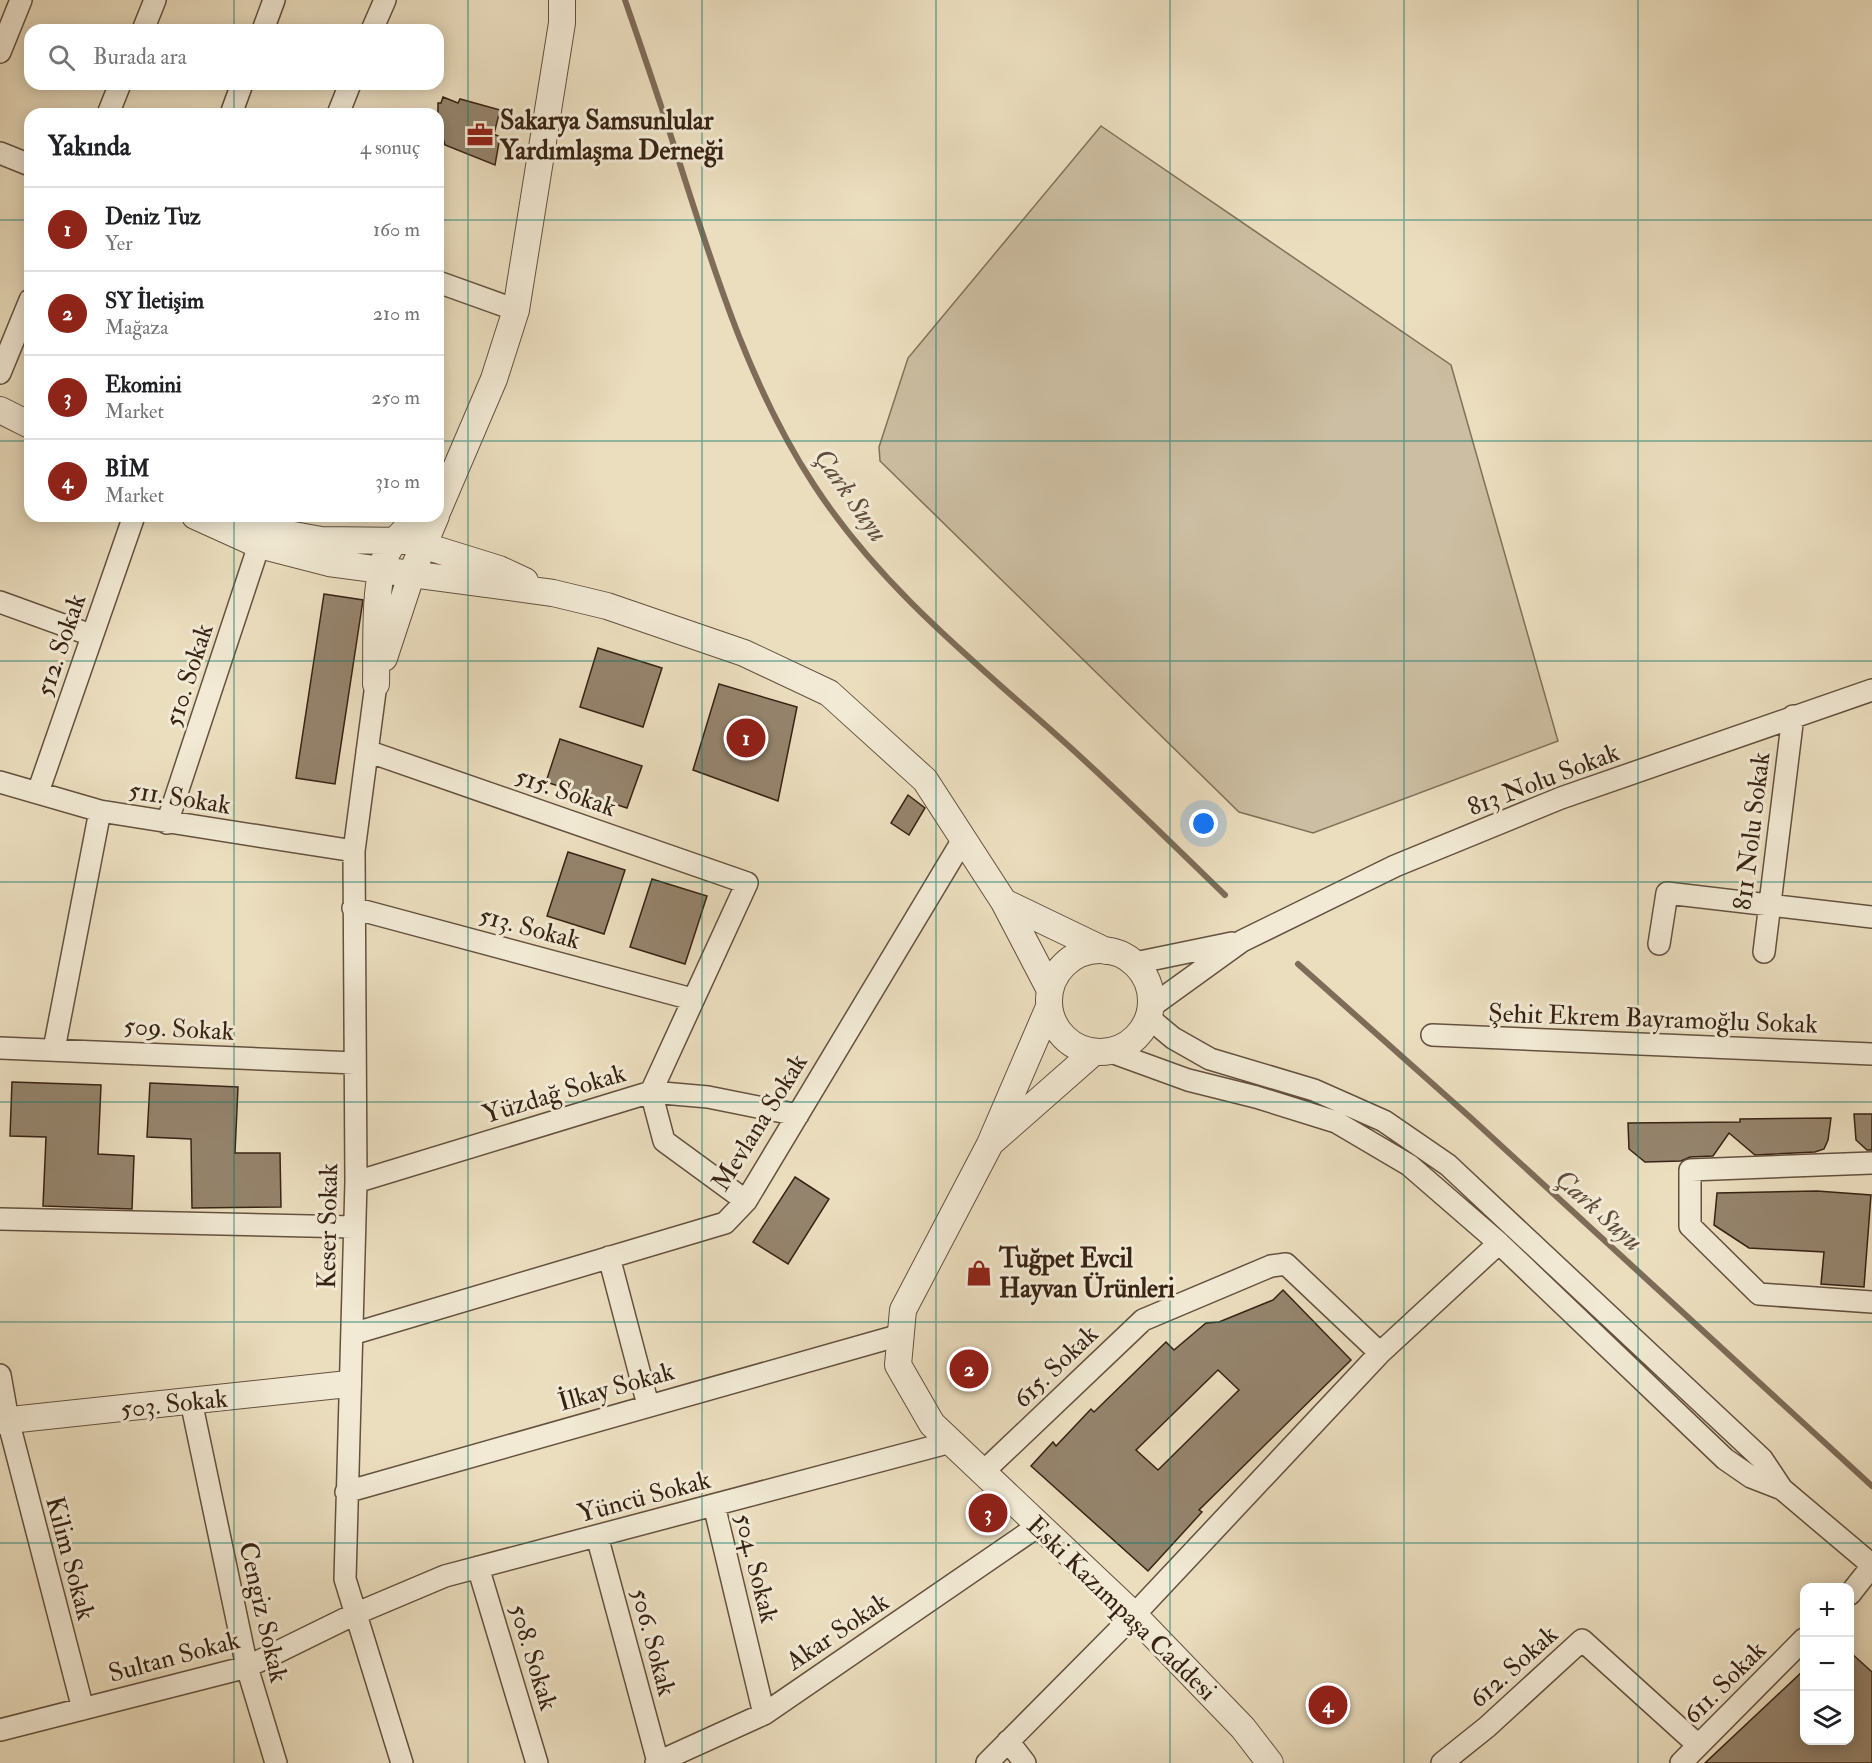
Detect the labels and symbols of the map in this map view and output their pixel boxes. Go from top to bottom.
place label: Sakarya Samsunlular Yardımlaşma Derneği [499,105,724,168]
office icon: Sakarya Samsunlular Yardımlaşma Derneği [465,120,495,150]
water label: Çark Suyu [806,442,895,549]
street label: 512. Sokak [28,589,94,701]
street label: 510. Sokak [157,619,221,731]
pin: 1 [726,716,766,760]
street label: 813 Nolu Sokak [1463,736,1624,823]
street label: 811 Nolu Sokak [1726,750,1778,912]
street label: 515. Sokak [511,760,621,824]
street label: 511. Sokak [127,774,234,822]
your location [1189,809,1218,838]
street label: 513. Sokak [476,899,584,957]
street label: Şehit Ekrem Bayramoğlu Sokak [1488,997,1819,1041]
street label: 509. Sokak [123,1010,236,1048]
street label: Mevlana Sokak [705,1048,815,1197]
street label: Yüzdağ Sokak [479,1057,630,1131]
street label: Keser Sokak [311,1162,345,1289]
water label: Çark Suyu [1548,1162,1649,1258]
place label: Tuğpet Evcil Hayvan Ürünleri [998,1243,1175,1306]
shop icon: Tuğpet Evcil Hayvan Ürünleri [964,1258,994,1288]
street label: 615. Sokak [1006,1318,1105,1415]
pin: 2 [950,1346,988,1392]
street label: İlkay Sokak [554,1353,678,1419]
street label: 503. Sokak [119,1382,230,1426]
street label: Yüncü Sokak [574,1464,715,1530]
pin: 3 [968,1490,1008,1536]
street label: Kilim Sokak [38,1493,102,1624]
street label: 504. Sokak [727,1510,785,1627]
street label: Eski Kazımpaşa Caddesi [1019,1510,1223,1708]
street label: Cengiz Sokak [231,1539,295,1686]
street label: 506. Sokak [623,1585,683,1700]
street label: Akar Sokak [779,1586,895,1678]
street label: 508. Sokak [502,1600,565,1715]
street label: 612. Sokak [1463,1618,1565,1715]
street label: Sultan Sokak [105,1624,244,1690]
street label: 611. Sokak [1677,1634,1773,1731]
pin: 4 [1308,1682,1348,1728]

